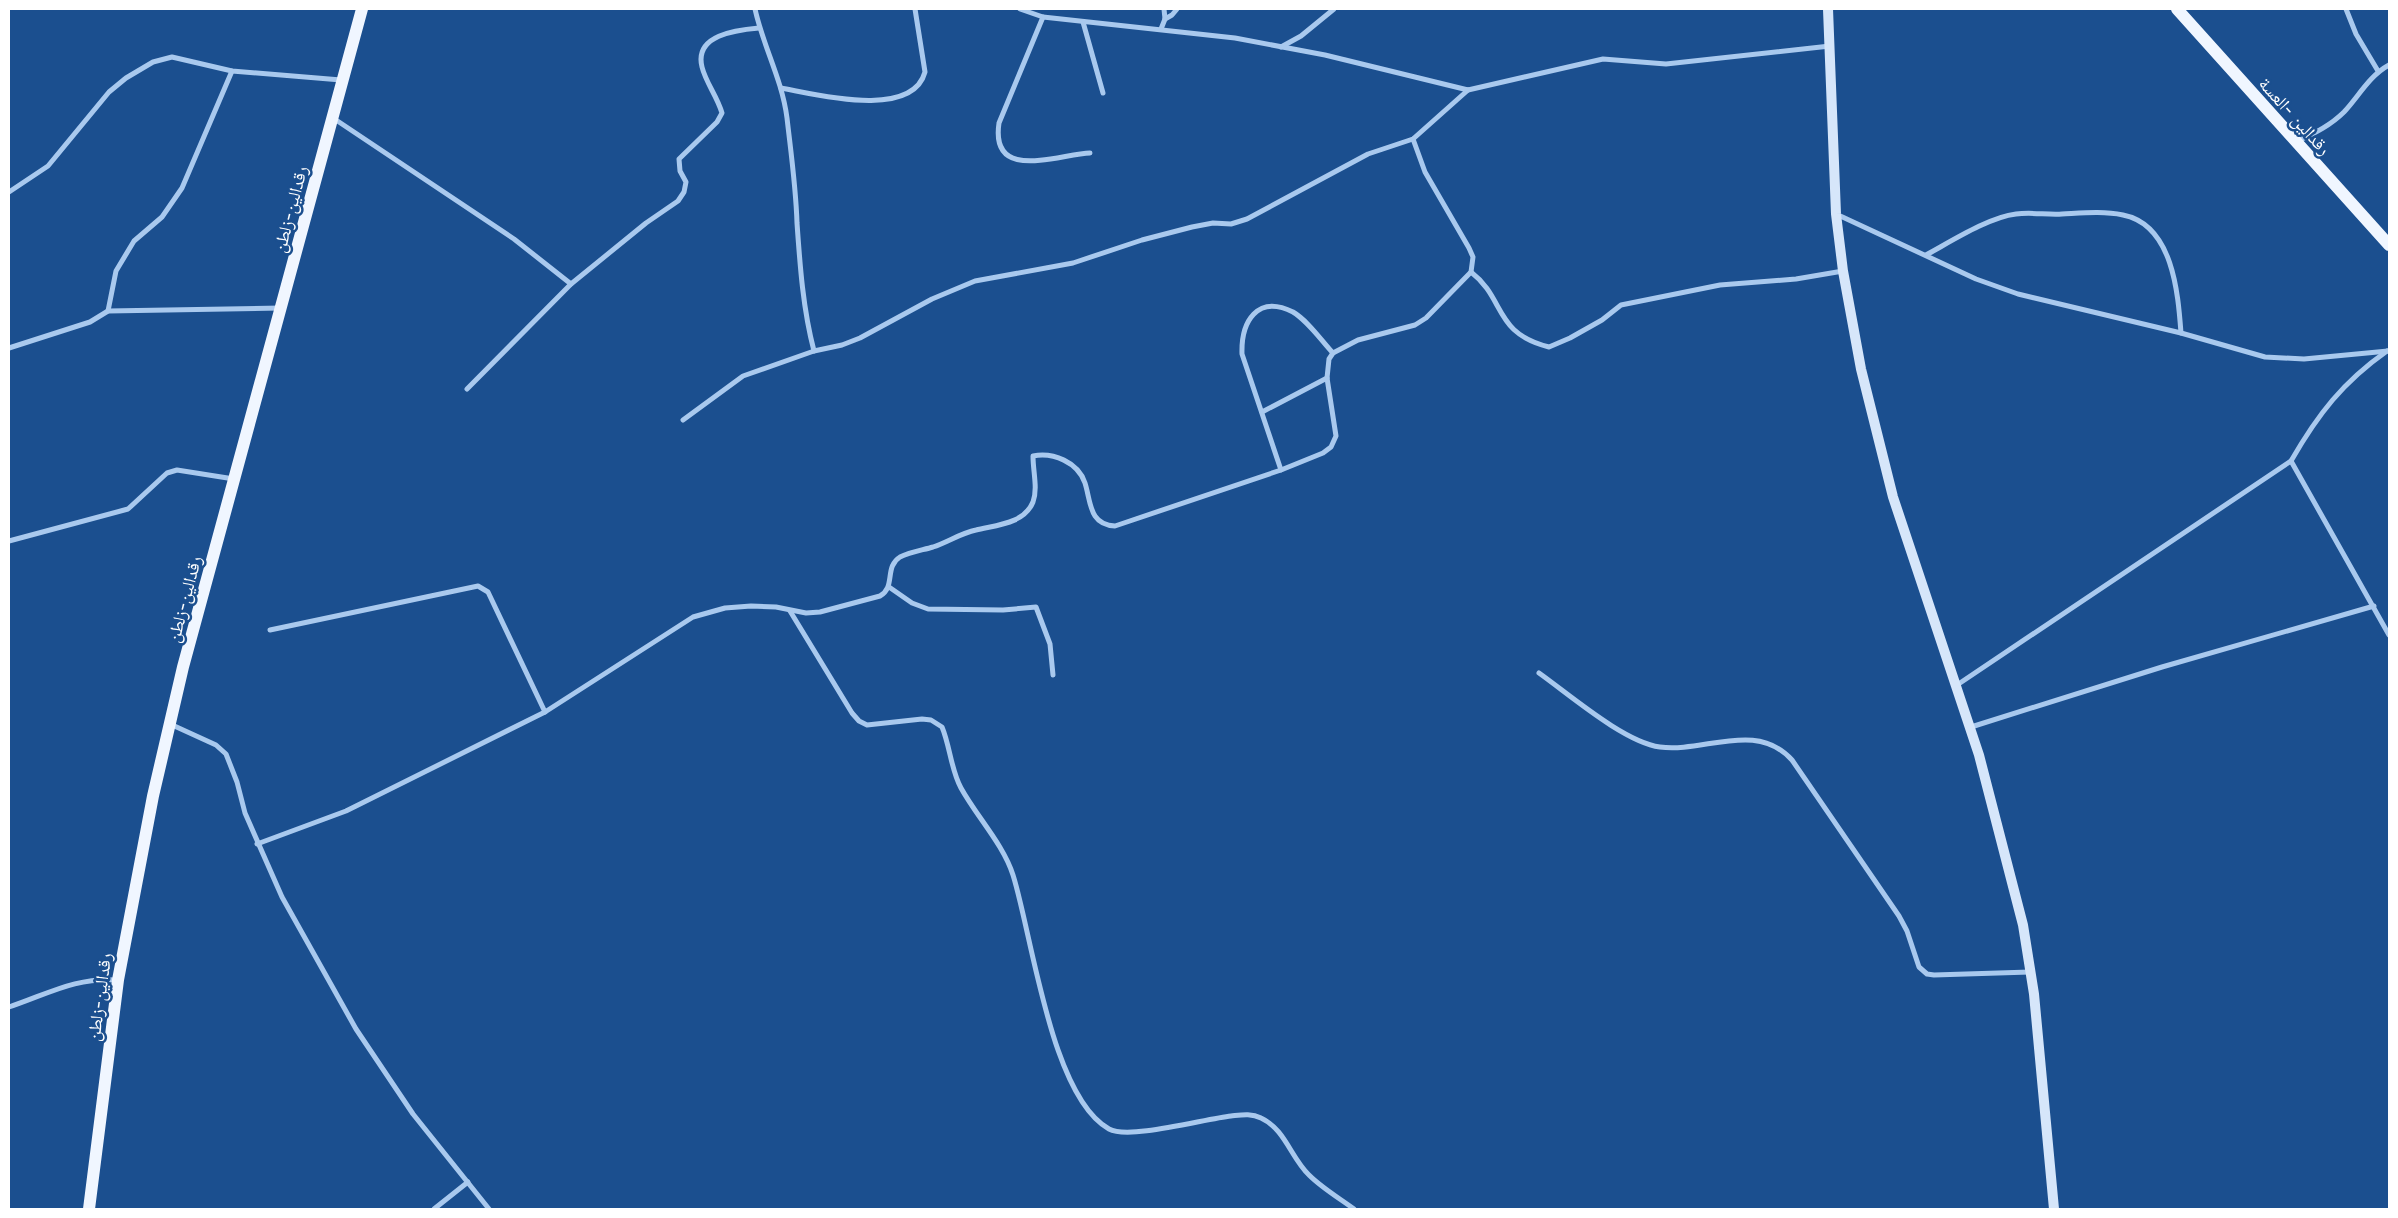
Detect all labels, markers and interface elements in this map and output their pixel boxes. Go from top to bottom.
street label: رقدالين -العسة [2254,73,2335,160]
street label: رقدالين-زلطن [268,163,313,255]
street label: رقدالين-زلطن [162,553,207,645]
street label: رقدالين-زلطن [82,951,117,1043]

